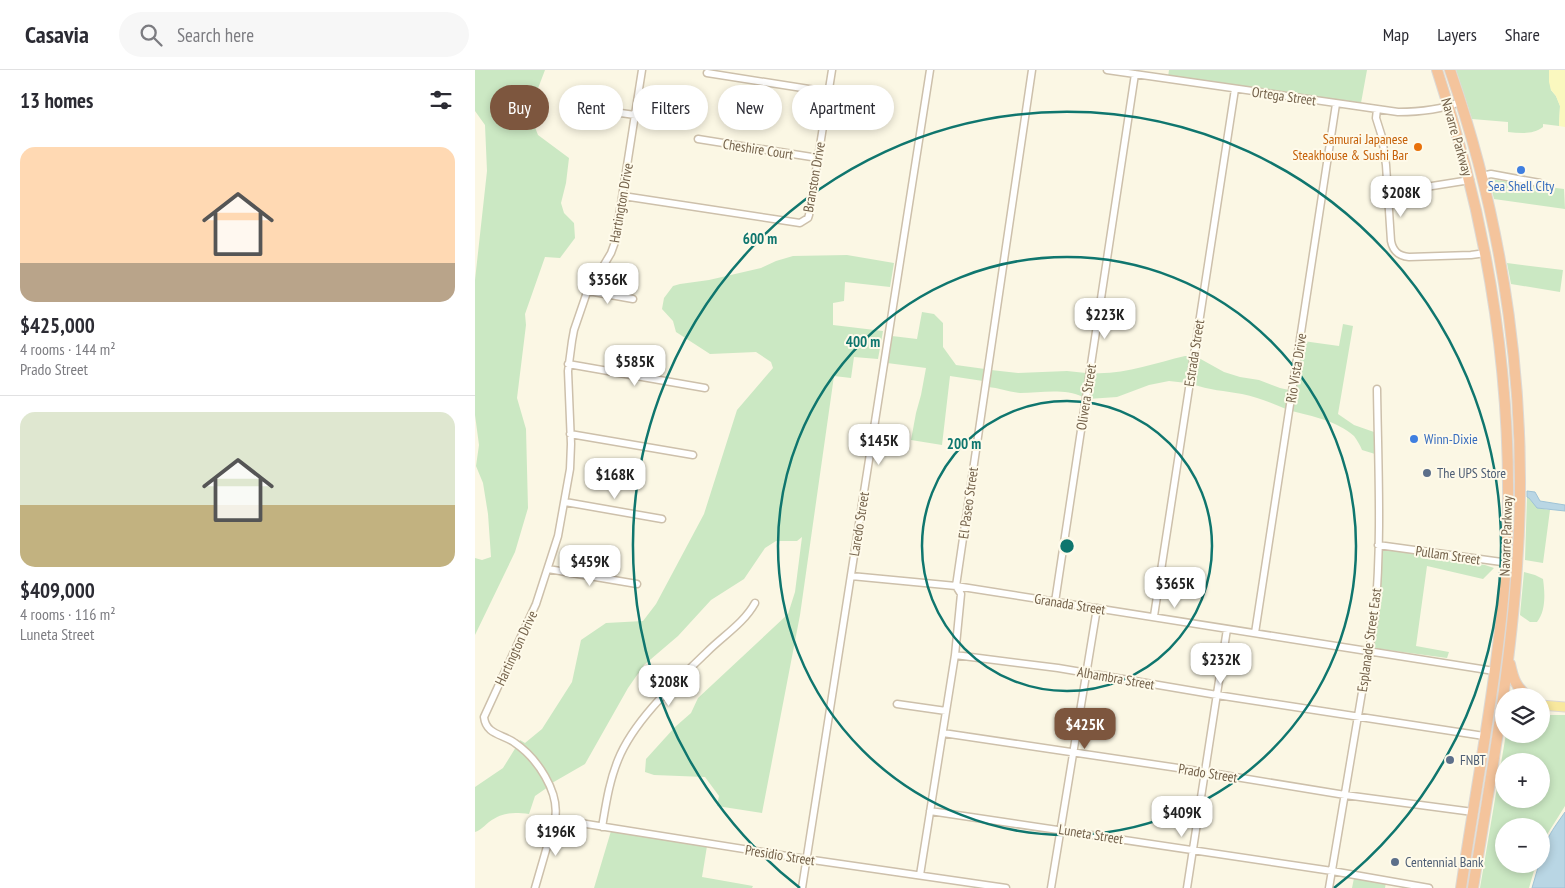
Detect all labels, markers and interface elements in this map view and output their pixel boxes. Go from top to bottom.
search box [119,12,469,57]
text: Casavia [25,19,89,50]
icon: search [137,21,165,49]
text: Search here [177,23,254,47]
text: Map [1383,23,1409,46]
text: Layers [1437,23,1477,46]
text: Share [1505,23,1540,46]
street label: Ortega Street [1251,83,1318,109]
chip: Buy [490,85,549,130]
chip: Rent [559,85,623,130]
chip: Filters [633,85,708,130]
chip: New [718,85,782,130]
chip: Apartment [792,85,894,130]
icon: filters [427,86,455,114]
text: 13 homes [20,87,93,114]
street label: Navarre Parkway [1437,96,1477,179]
place label: Samurai Japanese Steakhouse & Sushi Bar [1293,130,1408,164]
street label: Cheshire Court [722,135,795,163]
street label: Branston Drive [799,140,829,214]
marker: Samurai Japanese Steakhouse & Sushi Bar [1412,141,1424,153]
street label: Hartington Drive [605,161,637,244]
marker: Sea Shell CIty [1515,164,1527,176]
pin: $208K [1366,176,1436,218]
place label: Sea Shell CIty [1488,177,1555,195]
icon: home [193,179,283,269]
text: $208K [1382,182,1420,202]
text: 600 m [743,229,777,248]
pin: $356K [573,262,643,305]
text: $356K [589,269,627,289]
pin: $223K [1070,298,1140,340]
text: $223K [1086,304,1124,324]
text: $425,000 [20,312,95,339]
street label: Estrada Street [1180,318,1208,388]
text: 400 m [846,332,880,351]
street label: Rio Vista Drive [1282,332,1310,404]
text: 4 rooms · 144 m² [20,339,116,359]
pin: $585K [600,344,670,387]
text: $585K [616,351,654,371]
text: Prado Street [20,359,88,379]
street label: Olivera Street [1072,363,1100,431]
pin: $145K [844,424,914,466]
text: $145K [860,430,898,450]
place label: Winn-Dixie [1424,430,1478,448]
marker: Winn-Dixie [1408,433,1420,445]
text: 200 m [947,434,981,453]
icon: home [193,445,283,535]
pin: $168K [580,458,650,500]
text: $168K [596,464,634,484]
place label: The UPS Store [1437,464,1506,482]
street label: El Paseo Street [954,466,982,540]
marker: The UPS Store [1421,467,1433,479]
street label: Laredo Street [845,490,873,557]
street label: Navarre Parkway [1496,495,1516,577]
centre of rings [1058,537,1076,555]
street label: Pullam Street [1414,542,1482,568]
pin: $459K [555,544,625,587]
text: $459K [571,551,609,571]
pin: $365K [1140,566,1210,609]
text: $365K [1156,573,1194,593]
text: $409,000 [20,577,95,604]
street label: Esplanade Street East [1353,587,1385,693]
street label: Granada Street [1033,590,1107,619]
text: 4 rooms · 116 m² [20,604,116,624]
street label: Hartington Drive [491,607,541,688]
text: Luneta Street [20,624,94,644]
pin: $232K [1186,642,1256,685]
text: $232K [1202,649,1240,669]
street label: Alhambra Street [1076,662,1156,694]
pin: $208K [634,664,704,707]
text: $208K [650,671,688,691]
map controls [1495,688,1550,873]
button: layers [1495,688,1550,743]
pin: $425K [1050,708,1120,750]
text: $425K [1066,714,1104,734]
place label: FNBT [1460,751,1487,769]
button: + [1495,753,1550,808]
marker: FNBT [1444,754,1456,766]
street label: Prado Street [1177,759,1239,787]
pin: $409K [1147,796,1217,838]
text: $409K [1163,802,1201,822]
pin: $196K [521,814,591,857]
button: − [1495,818,1550,873]
street label: Luneta Street [1057,820,1125,848]
text: $196K [537,821,575,841]
street label: Presidio Street [744,841,816,869]
place label: Centennial Bank [1405,853,1484,871]
marker: Centennial Bank [1389,856,1401,868]

